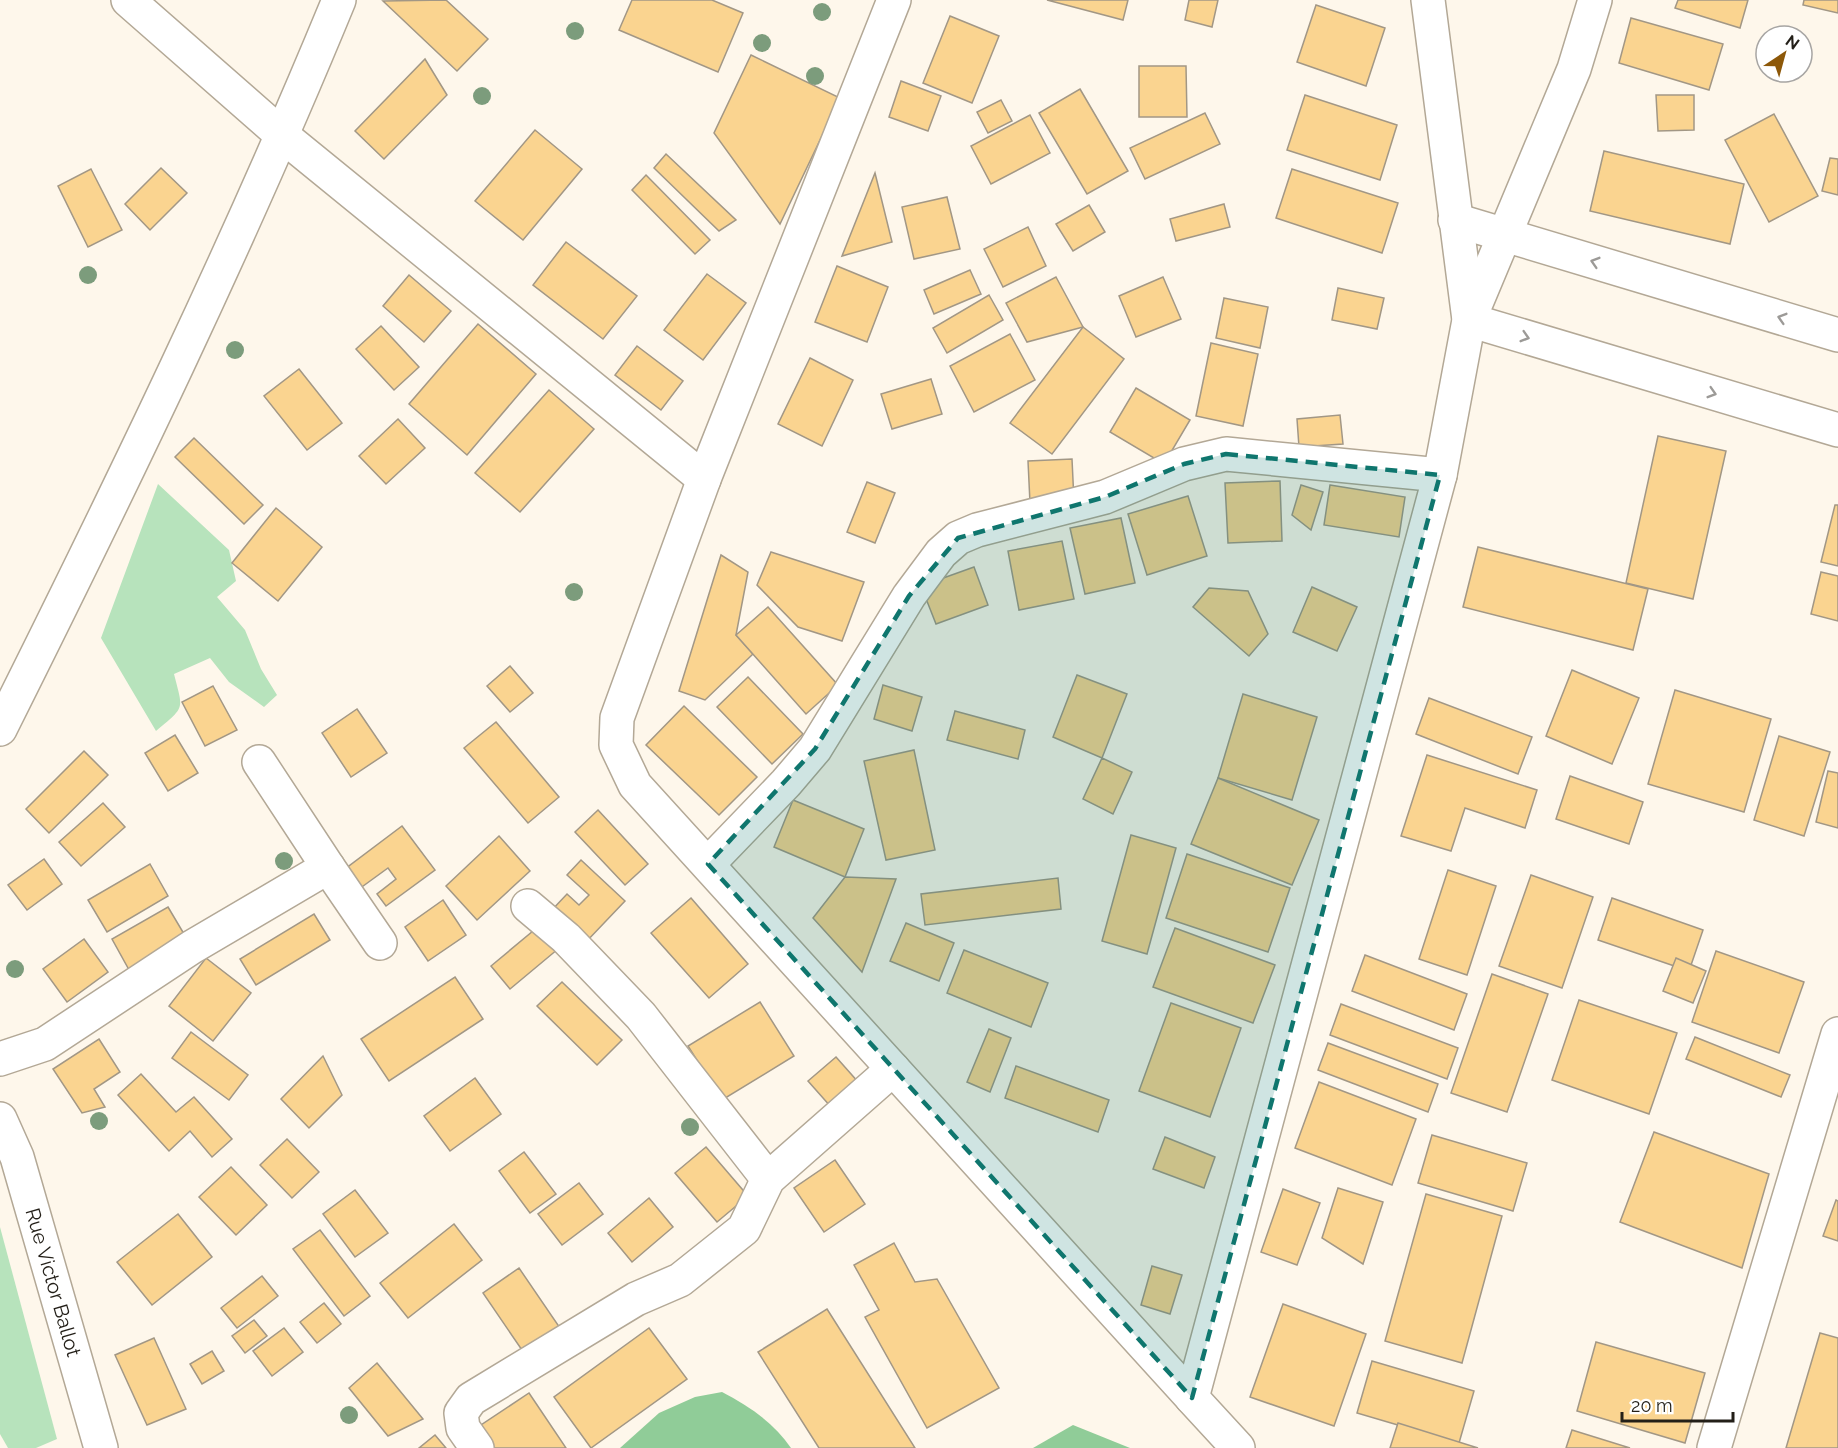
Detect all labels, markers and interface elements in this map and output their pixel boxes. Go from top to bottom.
north arrow [1754,24,1814,84]
text: N [1782,31,1803,54]
one-way arrow [1590,257,1601,269]
one-way arrow [1777,313,1788,325]
one-way arrow [1519,330,1530,342]
one-way arrow [1706,386,1717,398]
street label: Rue Victor Ballot [20,1205,86,1360]
scale bar [1622,1385,1733,1423]
text: 20 m [1631,1395,1673,1416]

